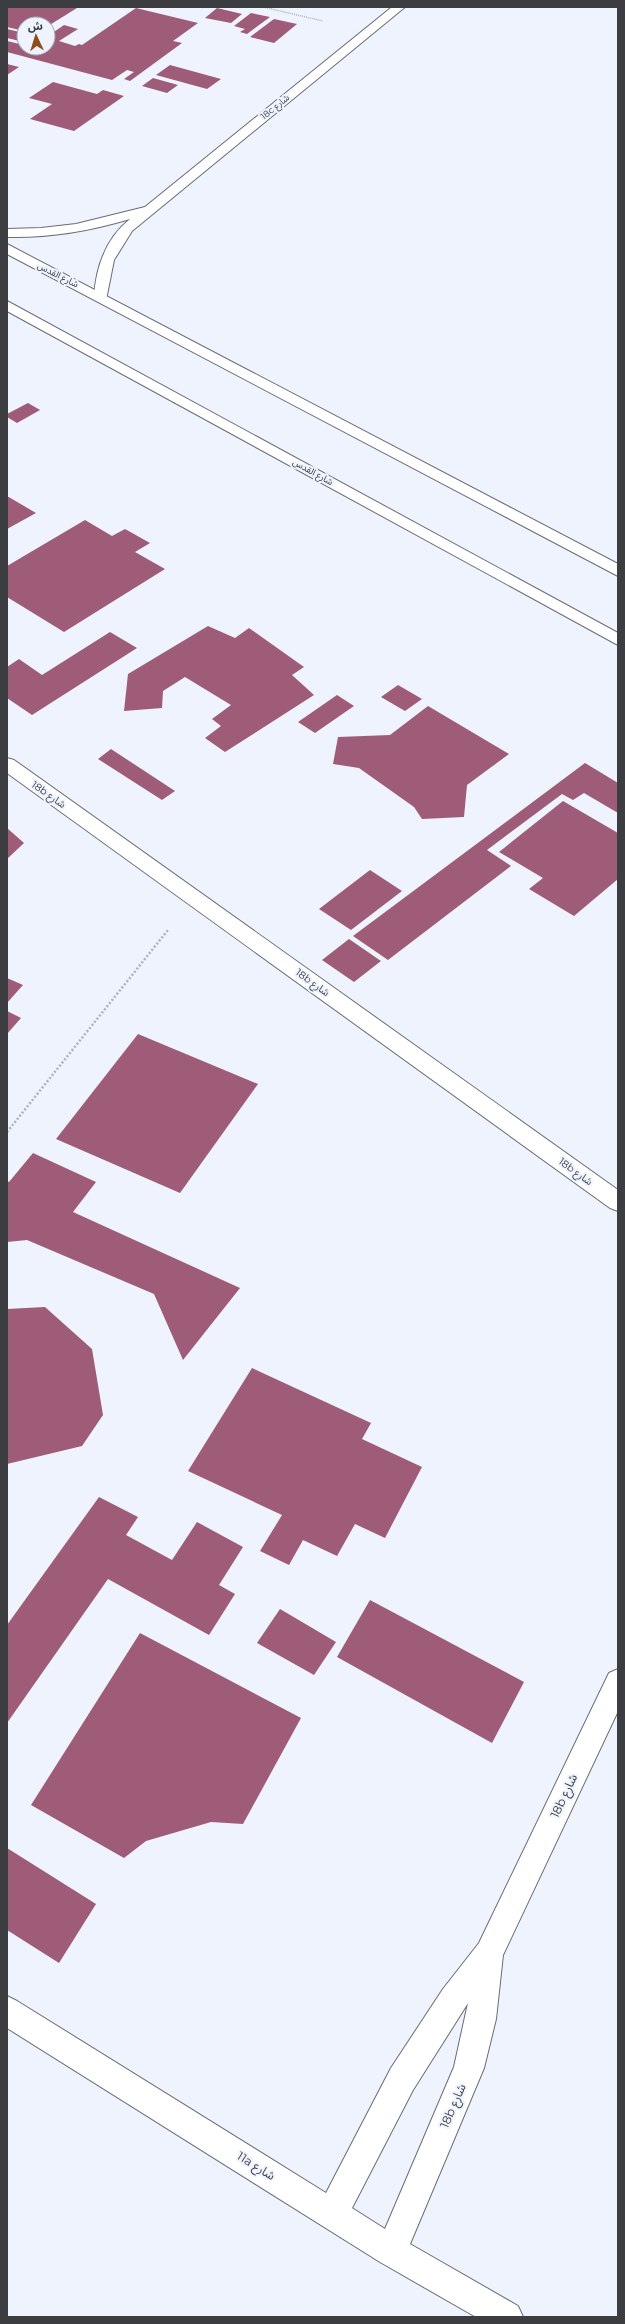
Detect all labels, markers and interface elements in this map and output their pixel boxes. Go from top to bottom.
north arrow [16,16,56,56]
text: ش [27,19,43,34]
street label: 18c شارع [258,92,293,123]
street label: شارع القدس [35,260,81,291]
street label: شارع القدس [290,456,335,489]
street label: 18b شارع [28,778,68,812]
street label: 18b شارع [293,966,332,1000]
street label: 18b شارع [556,1155,595,1189]
street label: 18b شارع [547,1771,582,1821]
street label: 18b شارع [437,2081,470,2131]
street label: 11a شارع [233,2148,278,2185]

